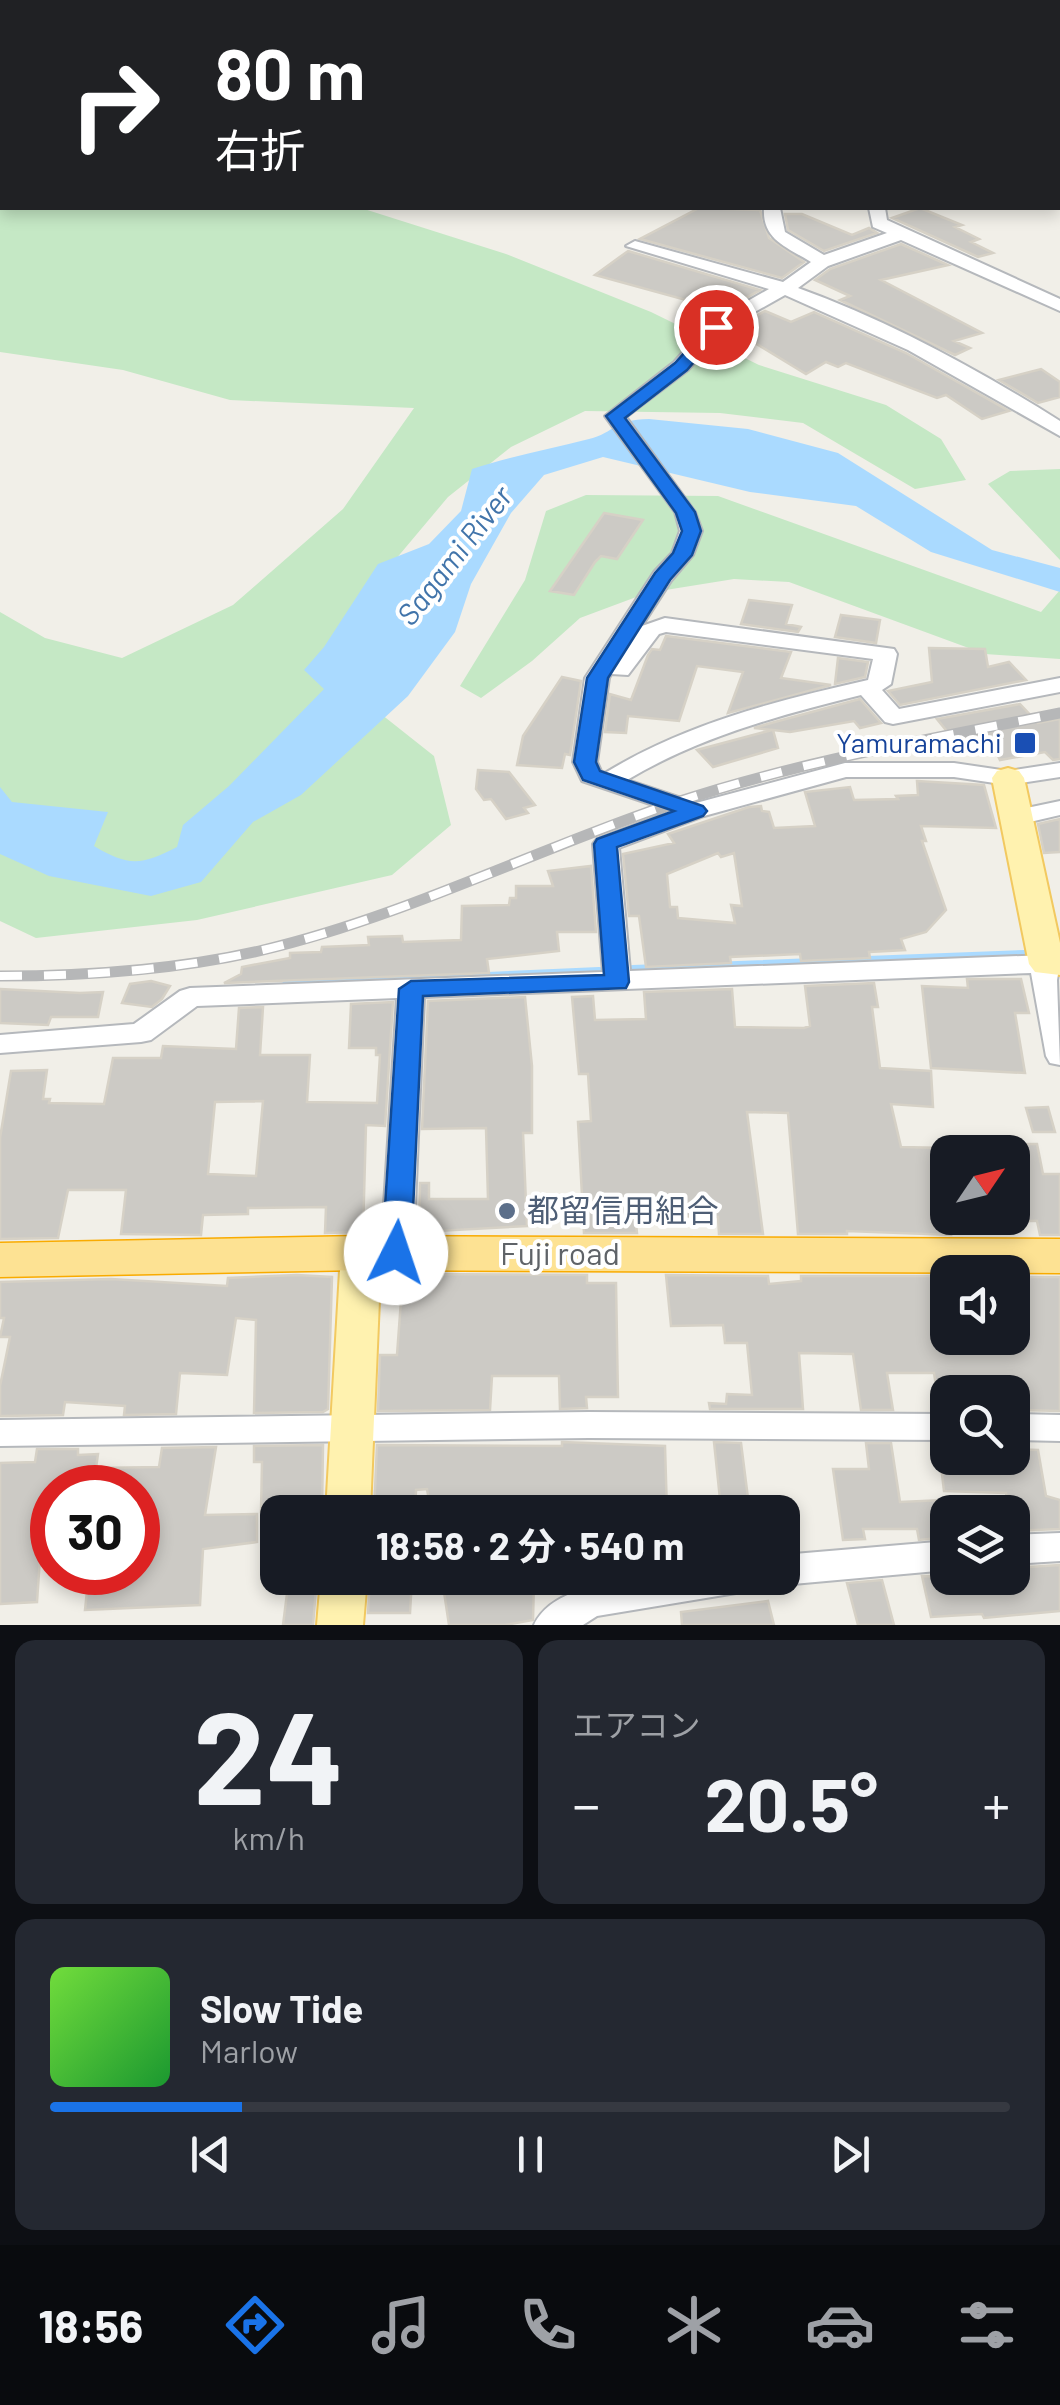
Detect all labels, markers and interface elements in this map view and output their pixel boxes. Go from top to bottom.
text: 80 m [215,30,365,114]
icon: right [50,40,180,170]
text: 右折 [215,122,305,176]
pin [674,285,759,370]
icon: arrive [689,300,744,355]
water label: Sagami River [388,477,520,631]
place label: Yamuramachi [836,725,1002,759]
marker: Yamuramachi [1012,730,1038,756]
north arrow [930,1135,1030,1235]
map controls [930,1135,1030,1595]
place label: 都留信用組合 [527,1190,719,1228]
marker: 都留信用組合 [496,1200,518,1222]
position arrow [344,1201,448,1305]
street label: Fuji road [500,1233,620,1271]
button: sound [930,1255,1030,1355]
button: search [930,1375,1030,1475]
speed limit sign: 30 [30,1465,160,1595]
button: layers [930,1495,1030,1595]
text: 18:58 · 2 分 · 540 m [376,1522,684,1568]
text: 24 [193,1675,344,1831]
text: エアコン [573,1705,701,1743]
text: 20.5° [704,1757,878,1847]
text: − [573,1770,600,1836]
text: + [982,1770,1010,1836]
text: km/h [233,1818,305,1856]
text: Slow Tide [200,1985,363,2031]
text: Marlow [200,2031,298,2069]
icon: previous [183,2127,238,2182]
icon: pause [503,2127,558,2182]
icon: next [823,2127,878,2182]
icon: directions [220,2290,290,2360]
icon: music [366,2290,436,2360]
icon: phone [513,2290,583,2360]
icon: climate [659,2290,729,2360]
icon: car [805,2290,875,2360]
icon: filters [952,2290,1022,2360]
text: 18:56 [38,2298,143,2352]

